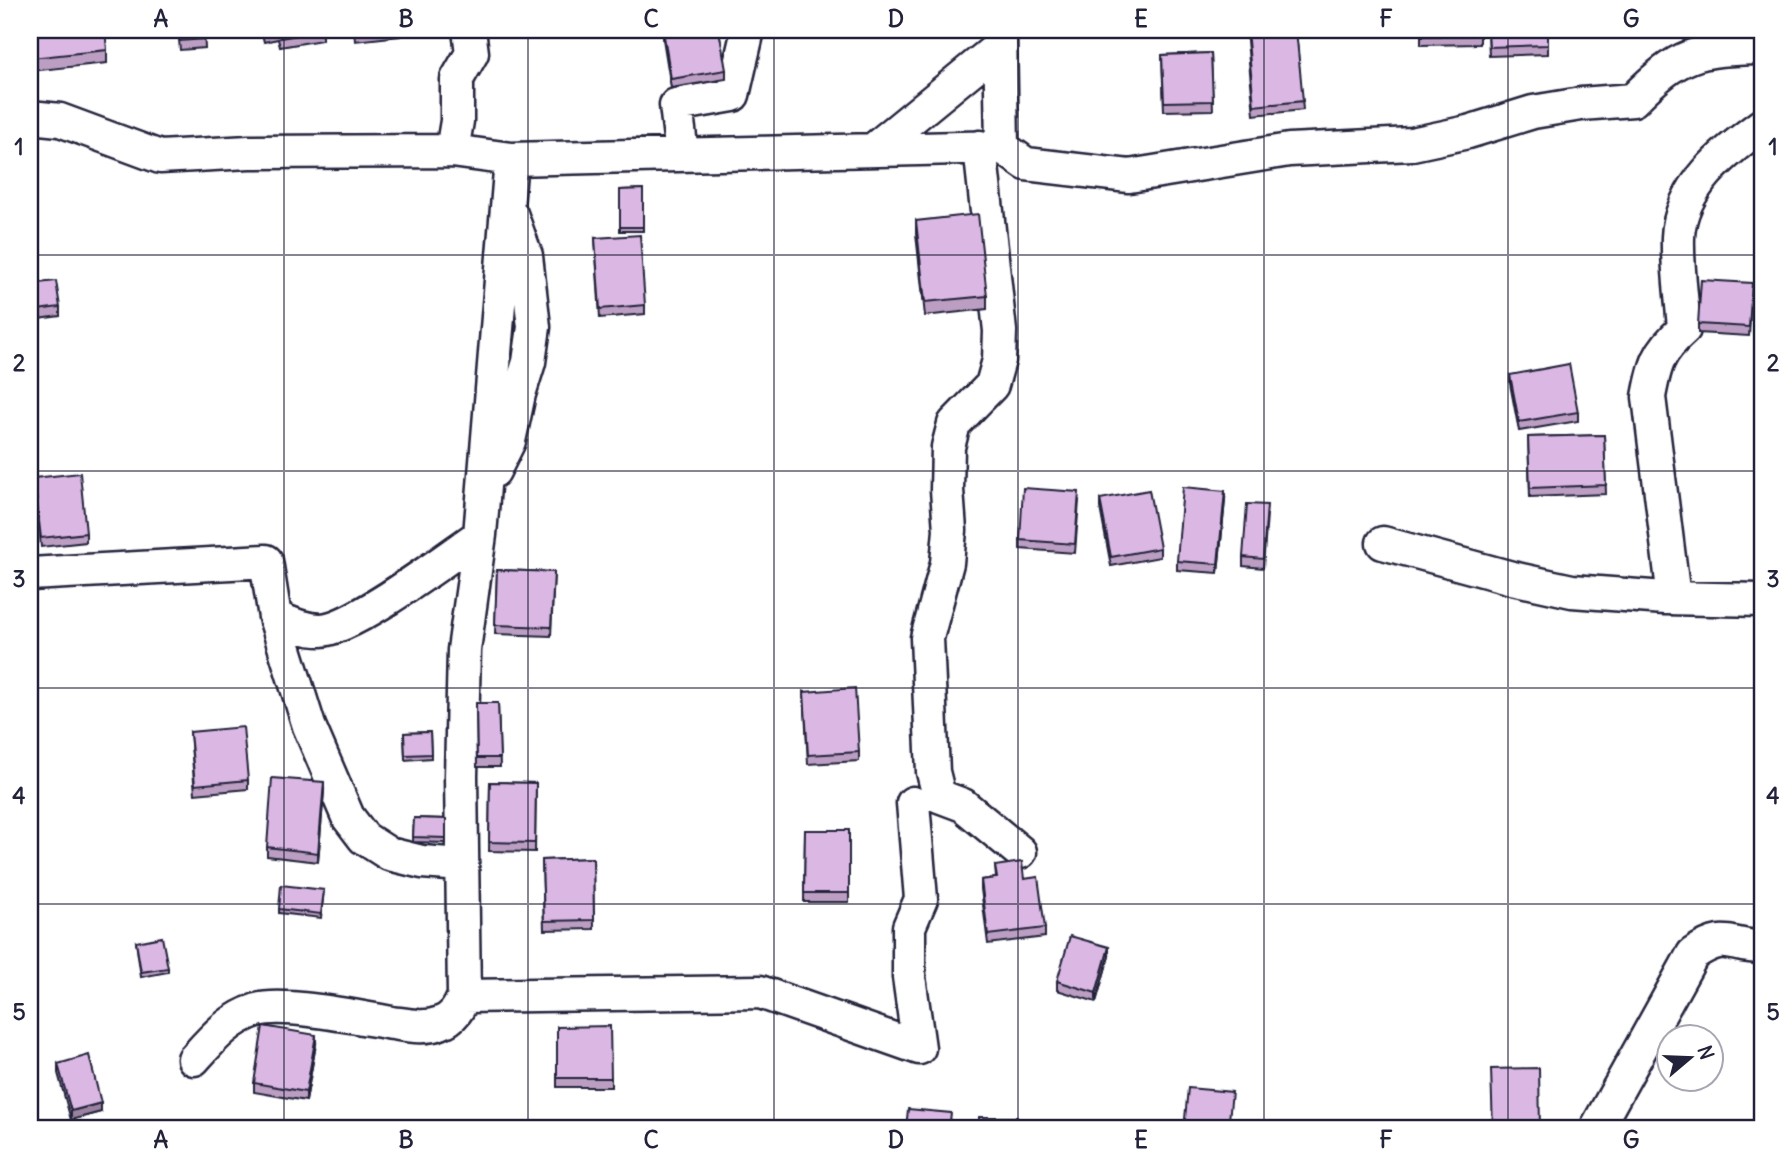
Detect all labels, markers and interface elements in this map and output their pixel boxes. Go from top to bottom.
text: A [154,4,169,33]
text: B [398,4,414,33]
text: C [643,4,659,33]
text: D [888,4,904,33]
text: E [1134,4,1148,33]
text: F [1379,4,1393,33]
text: G [1623,4,1639,33]
text: 1 [14,132,24,161]
text: 1 [1768,132,1778,161]
text: 2 [13,348,26,377]
text: 2 [1767,348,1780,377]
text: 3 [12,564,26,593]
text: 3 [1766,564,1780,593]
text: 4 [12,781,26,810]
text: 4 [1766,781,1780,810]
text: 5 [12,997,26,1026]
text: 5 [1766,997,1780,1026]
north arrow [1656,1023,1726,1092]
text: N [1693,1042,1720,1063]
text: A [154,1125,169,1154]
text: B [398,1125,414,1154]
text: C [643,1125,659,1154]
text: D [888,1125,904,1154]
text: E [1134,1125,1148,1154]
text: F [1379,1125,1393,1154]
text: G [1623,1125,1639,1154]

